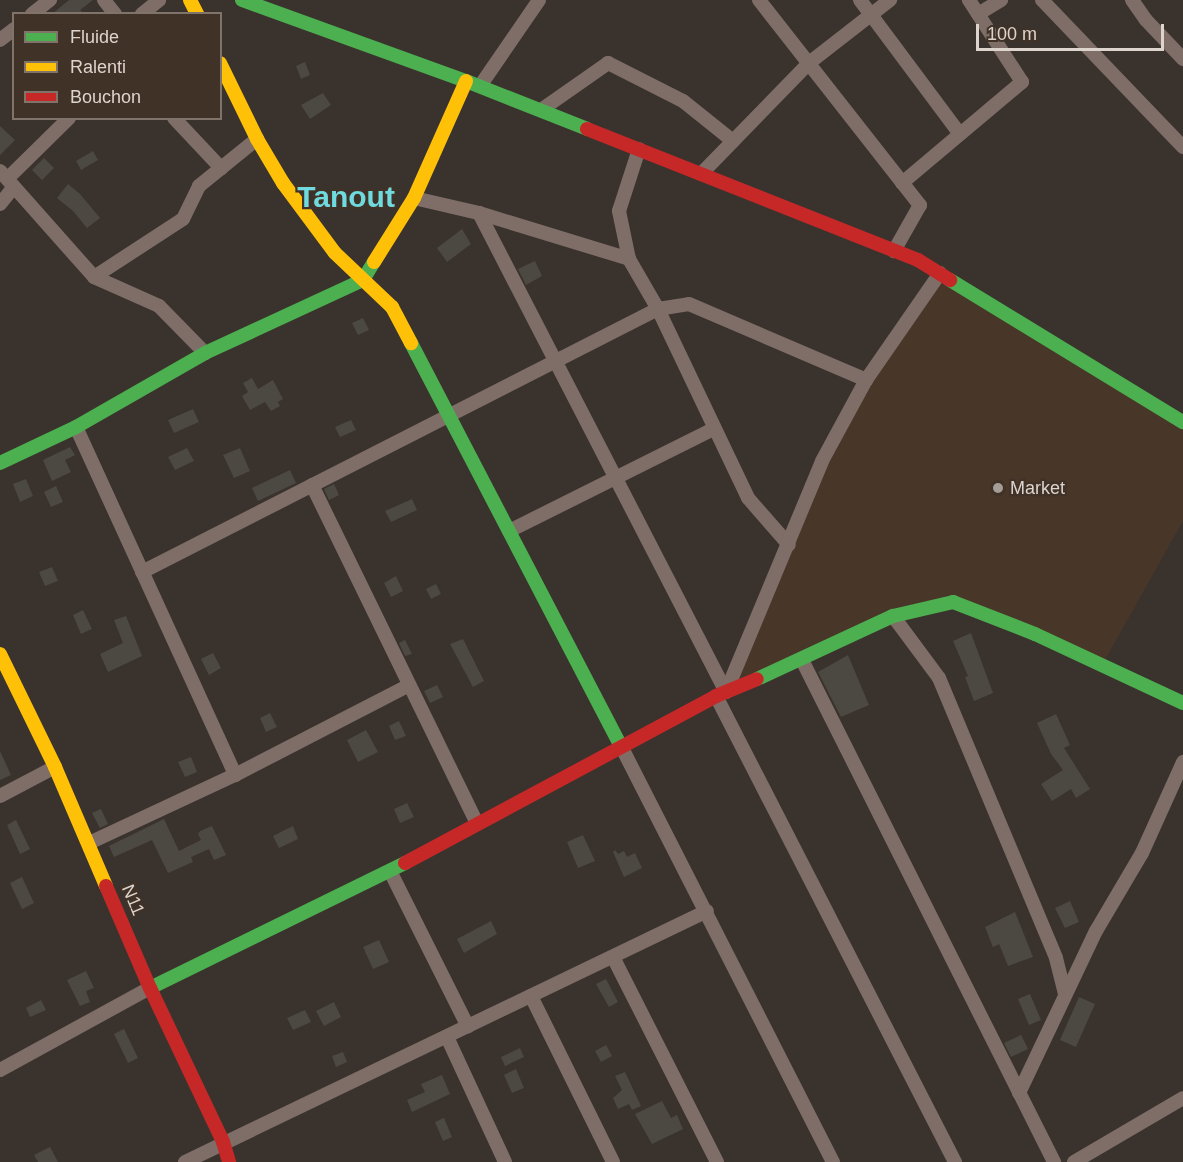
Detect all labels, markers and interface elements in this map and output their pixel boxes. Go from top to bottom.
legend [12,12,222,120]
scale bar [979,12,1166,50]
text: 100 m [987,24,1037,44]
text: Fluide [70,27,119,47]
text: Ralenti [70,57,126,77]
text: Bouchon [70,87,141,107]
district label: Tanout [297,179,395,215]
place label: Market [1010,477,1065,499]
marker: Market [991,481,1005,495]
street label: N11 [117,881,149,919]

